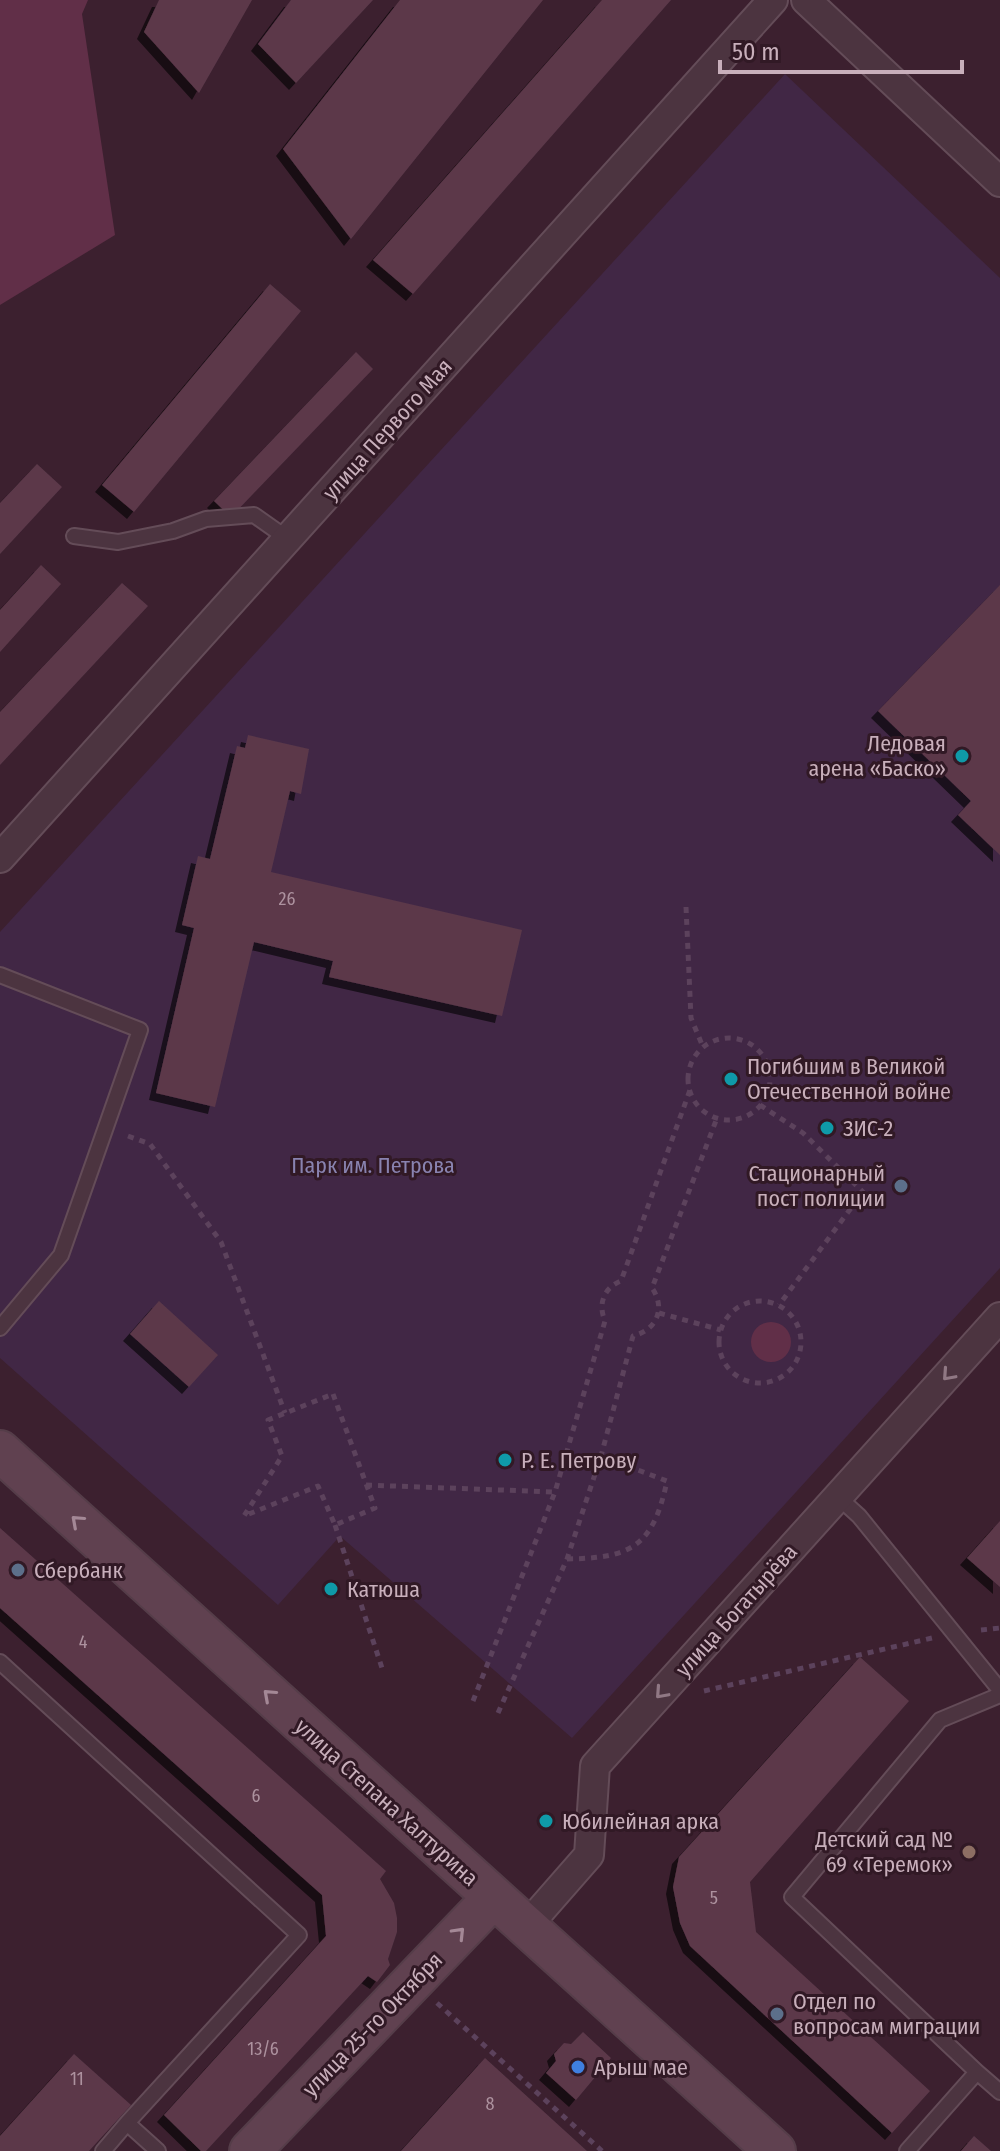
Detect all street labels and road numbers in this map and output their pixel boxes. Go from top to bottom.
street label: улица Первого Мая [317,353,458,506]
street label: улица Богатырёва [670,1538,803,1682]
street label: улица Степана Халтурина [290,1713,484,1892]
street label: улица 25-го Октября [297,1947,448,2102]

